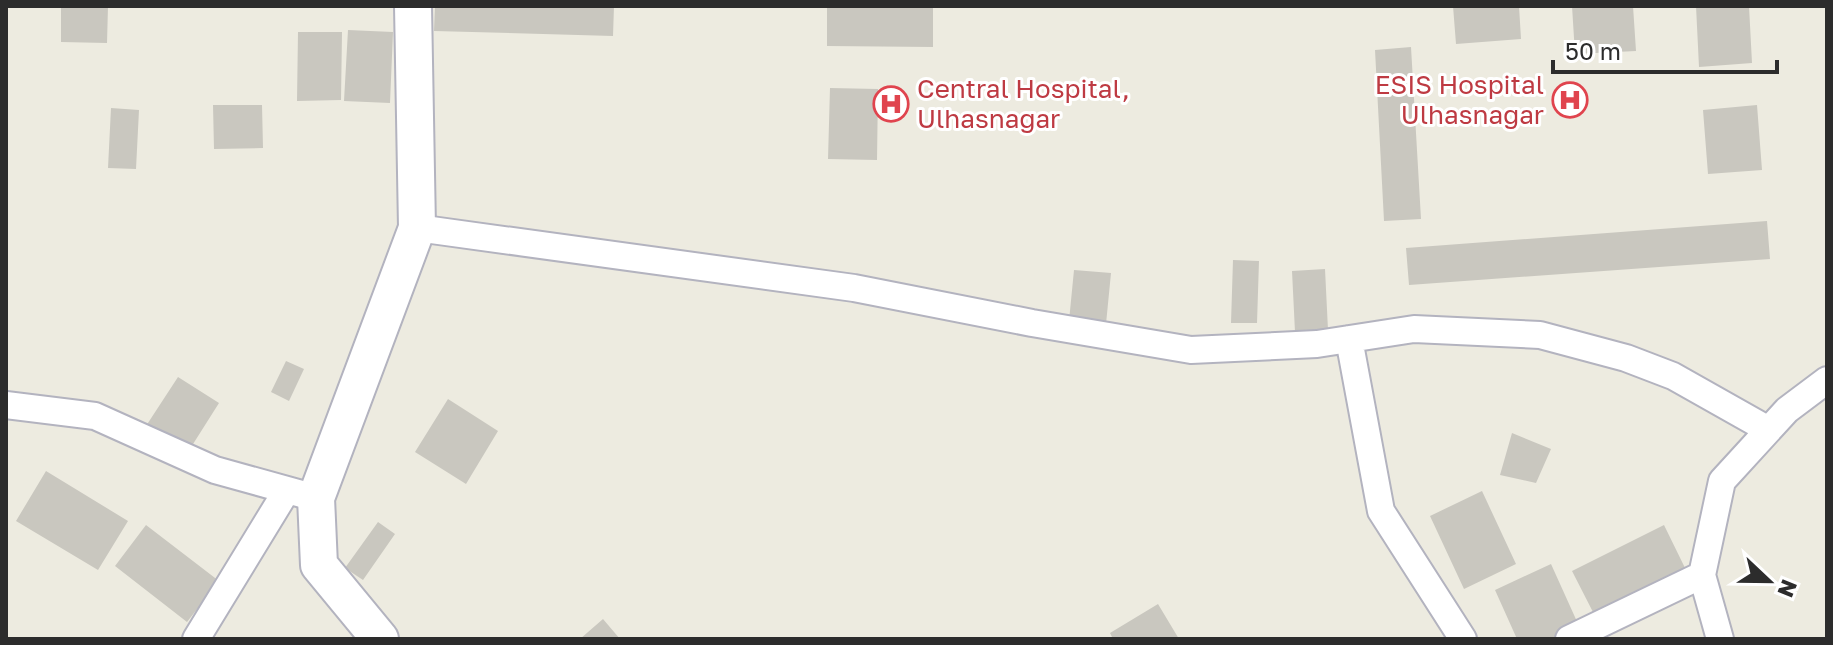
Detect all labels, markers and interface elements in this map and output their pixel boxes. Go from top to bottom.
scale bar [1553,24,1777,74]
text: 50 m [1565,36,1621,65]
place label: ESIS Hospital Ulhasnagar [1375,69,1544,130]
place label: Central Hospital, Ulhasnagar [917,73,1130,134]
hospital icon: ESIS Hospital Ulhasnagar [1551,81,1589,119]
hospital icon: Central Hospital, Ulhasnagar [872,85,910,123]
north arrow [1729,541,1809,621]
text: N [1772,576,1804,601]

